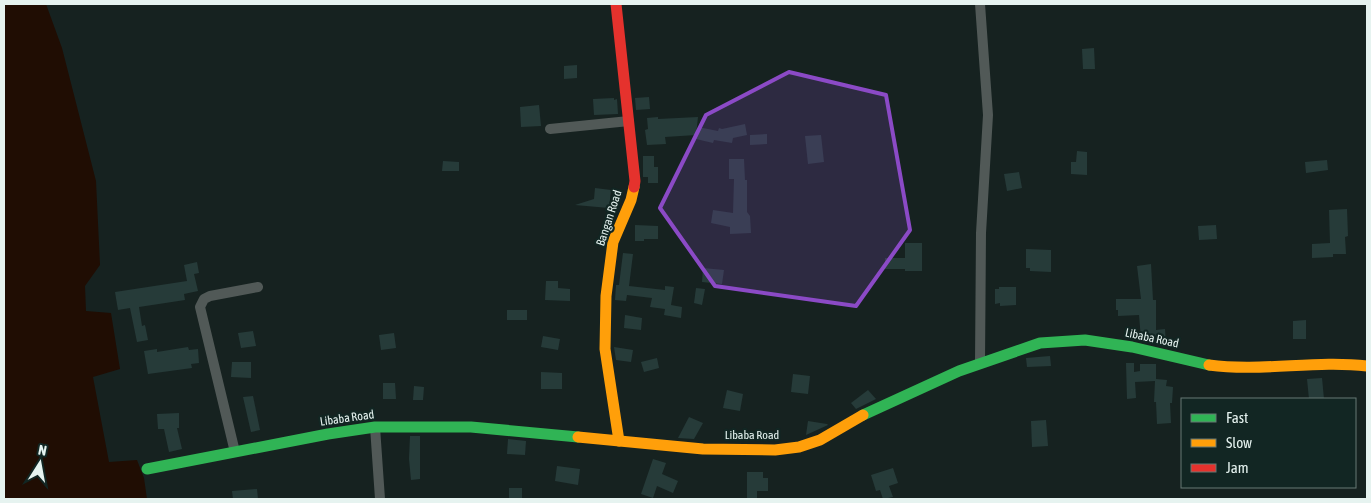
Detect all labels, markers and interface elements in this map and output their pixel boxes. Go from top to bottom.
street label: Bangan Road [593,188,625,248]
street label: Libaba Road [1124,325,1180,351]
legend [1181,398,1356,488]
street label: Libaba Road [319,407,375,429]
text: Fast [1226,409,1248,426]
street label: Libaba Road [725,428,779,442]
text: Slow [1226,434,1252,451]
north arrow [15,438,65,488]
text: N [37,442,48,459]
text: Jam [1226,459,1249,476]

